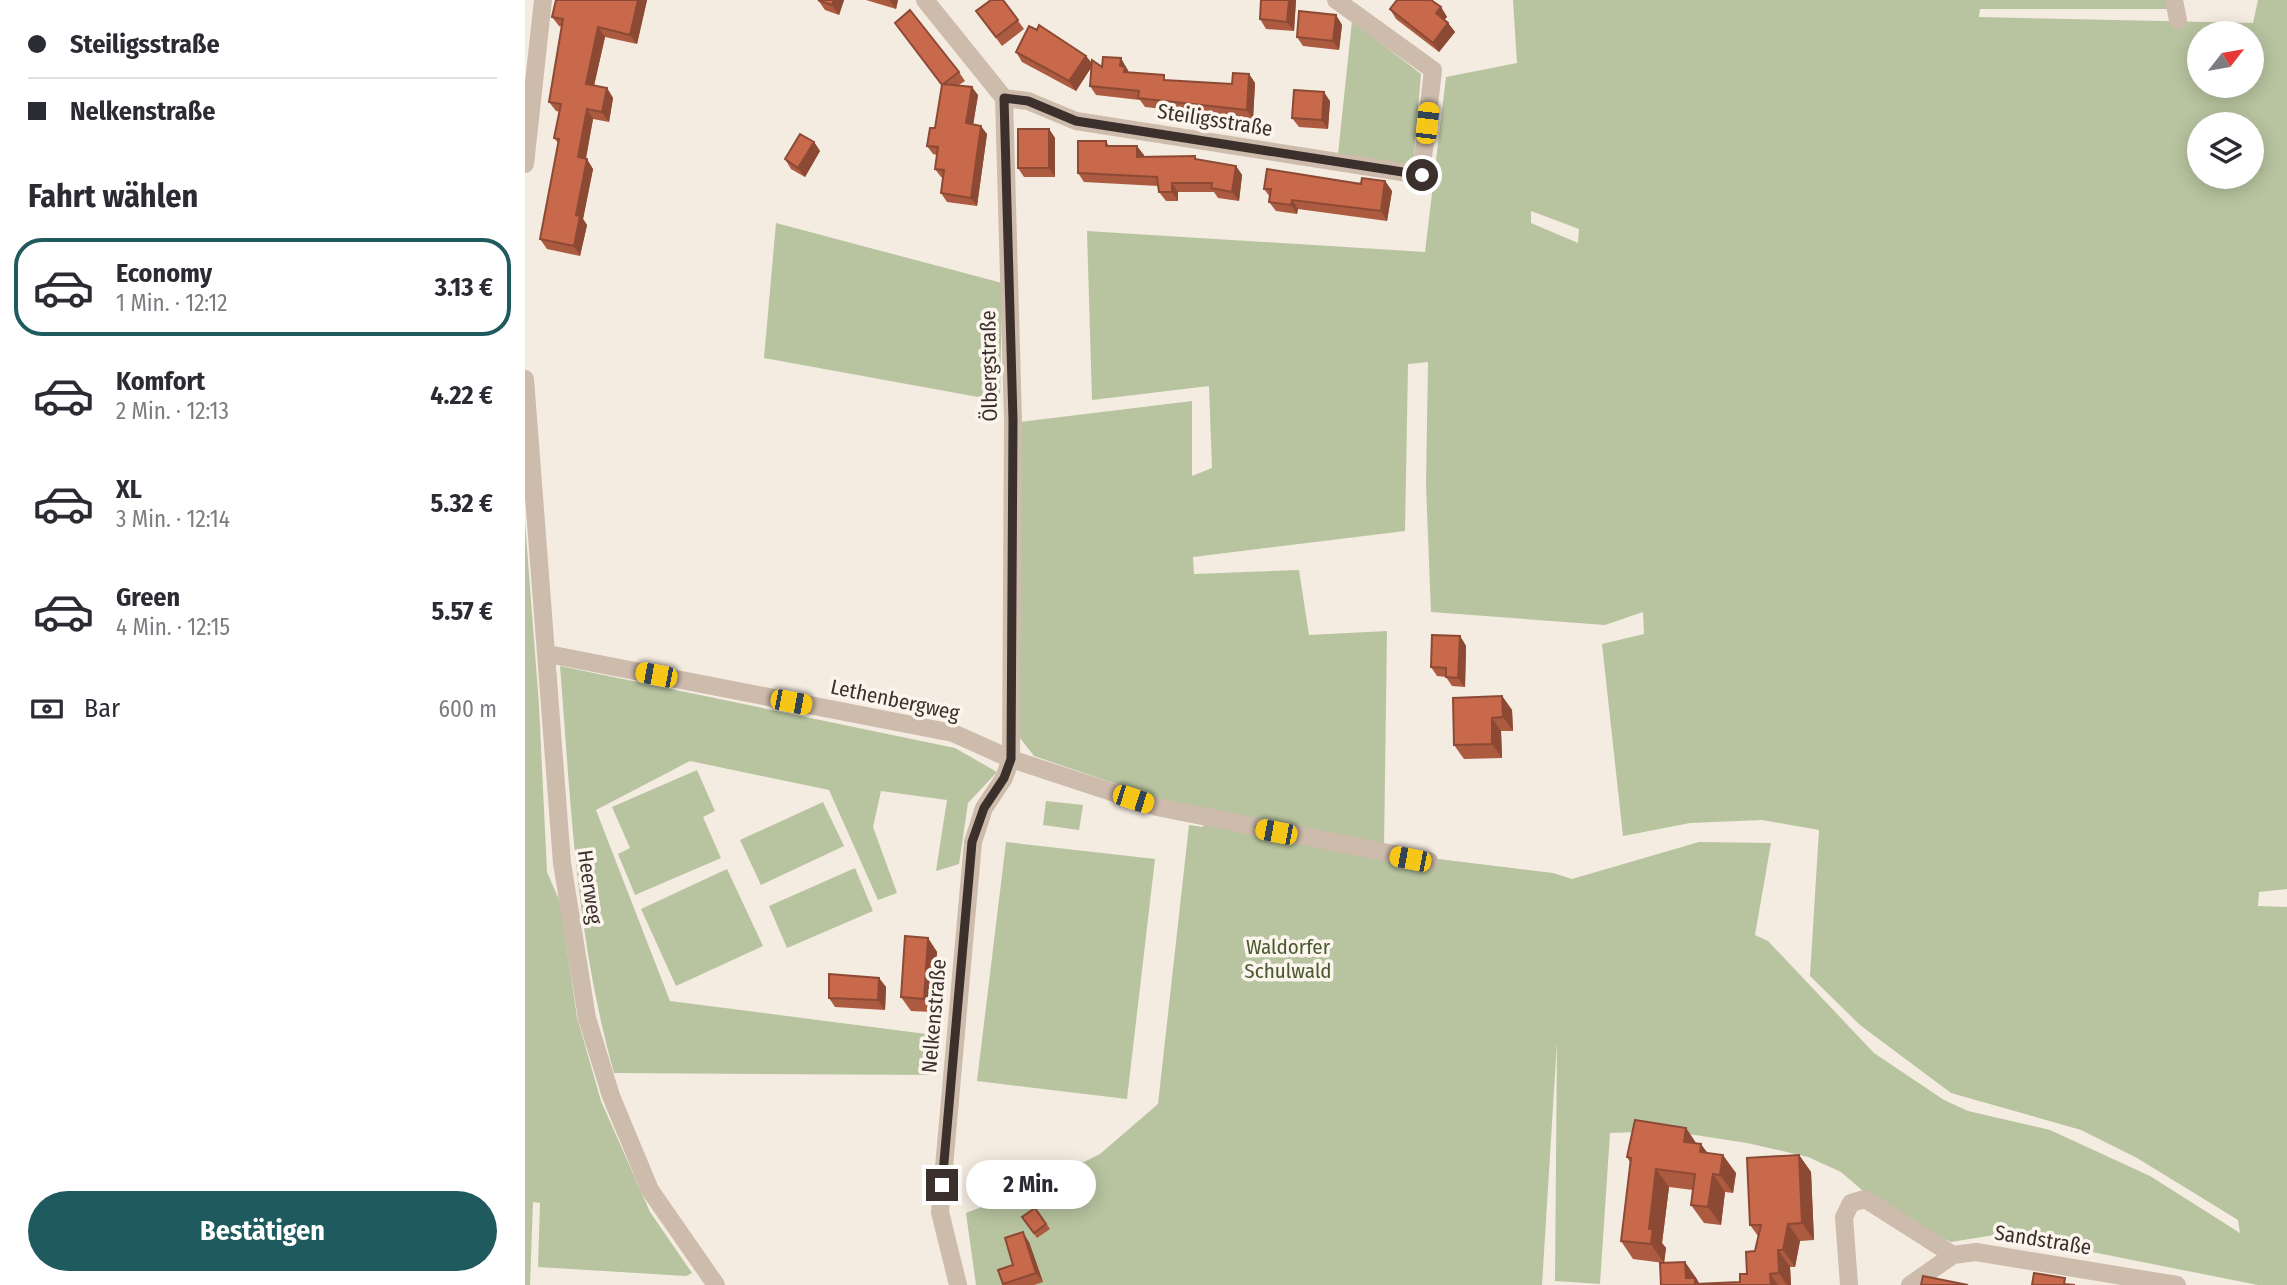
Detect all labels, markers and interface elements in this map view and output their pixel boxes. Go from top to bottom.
north arrow [2187,21,2265,98]
map controls [2187,21,2264,189]
text: Steiligsstraße [70,29,220,60]
text: Nelkenstraße [70,96,215,127]
street label: Steiligsstraße [1155,98,1275,142]
car [1415,101,1440,145]
button: layers [2187,112,2264,189]
route start [1406,159,1438,191]
text: Fahrt wählen [28,177,198,215]
icon: car [32,256,95,319]
text: Economy [116,258,212,289]
text: 3.13 € [435,272,493,303]
text: 1 Min. · 12:12 [116,289,227,317]
street label: Ölbergstraße [975,310,1003,422]
icon: car [32,364,95,427]
text: Komfort [116,366,205,397]
text: 4.22 € [430,380,493,411]
text: 2 Min. · 12:13 [116,397,229,425]
icon: car [32,472,95,535]
text: XL [116,474,142,505]
text: 5.32 € [430,488,493,519]
text: 3 Min. · 12:14 [116,505,230,533]
icon: car [32,580,95,643]
text: Green [116,582,180,613]
text: 5.57 € [431,596,493,627]
text: 4 Min. · 12:15 [116,613,230,641]
car [634,661,679,689]
street label: Lethenbergweg [828,674,962,726]
car [769,688,814,716]
icon: cash [28,690,66,728]
text: Bar [84,693,120,724]
text: 600 m [439,695,497,723]
car [1110,783,1157,815]
car [1254,818,1299,846]
car [1388,845,1433,873]
street label: Heerweg [572,848,608,926]
park label: Waldorfer Schulwald [1244,934,1332,984]
street label: Nelkenstraße [916,958,952,1074]
callout: 2 Min. [967,1160,1096,1210]
route end [926,1169,958,1201]
text: 2 Min. [1003,1170,1059,1198]
button: Bestätigen [28,1191,497,1271]
street label: Sandstraße [1993,1220,2093,1260]

